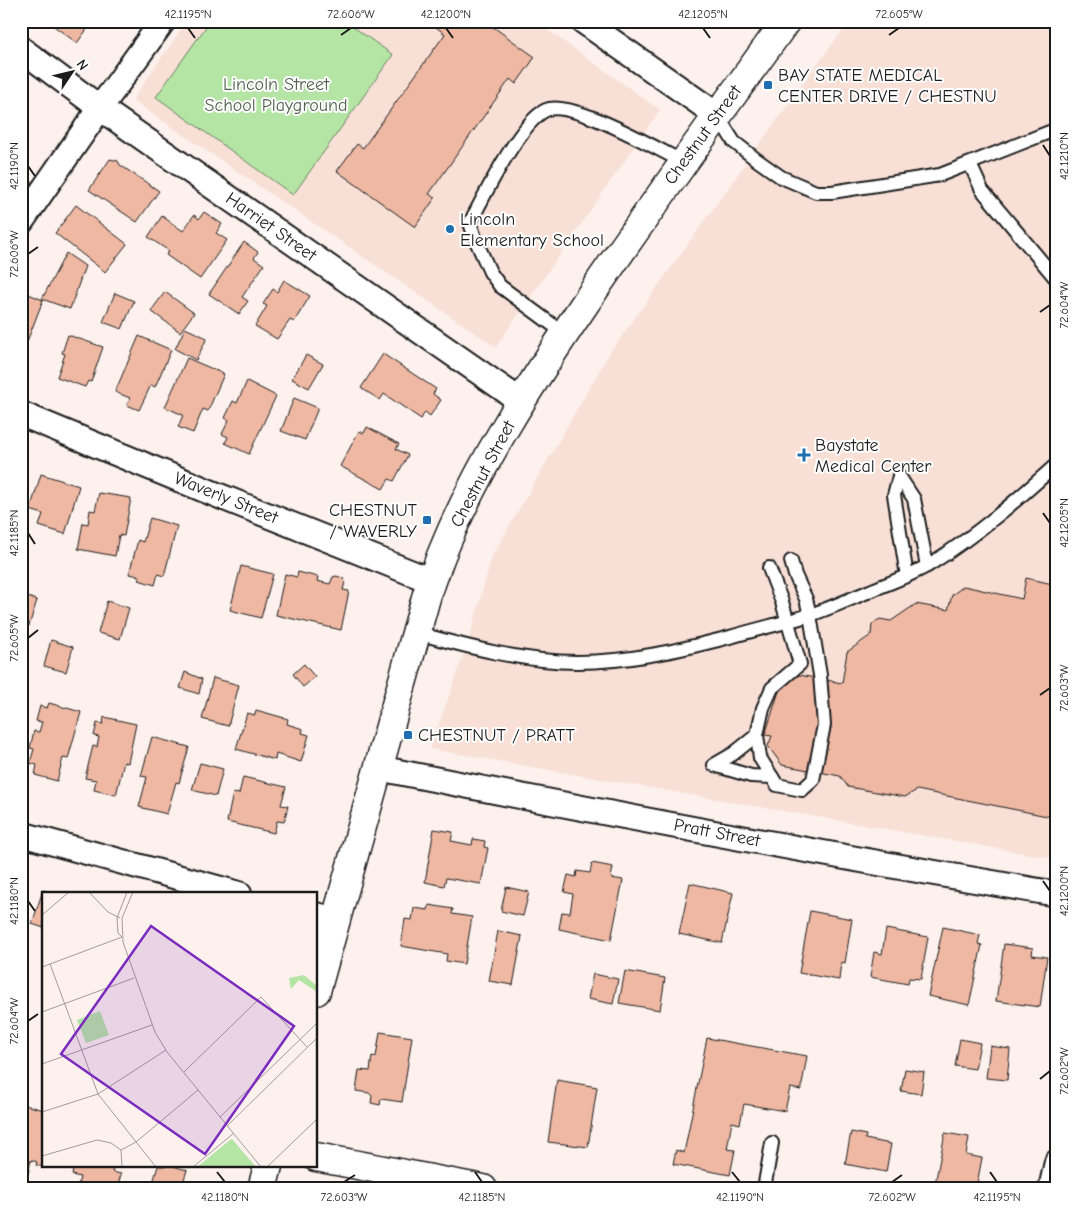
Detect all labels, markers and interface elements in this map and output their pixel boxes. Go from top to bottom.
text: 42.1195°N [164,7,212,21]
text: 72.606°W [327,7,375,21]
text: 42.1200°N [421,7,471,21]
text: 42.1205°N [678,7,728,21]
text: 72.605°W [875,7,923,21]
north arrow [48,48,98,98]
text: N [73,56,92,73]
place label: BAY STATE MEDICAL CENTER DRIVE / CHESTNU [778,65,997,107]
park label: Lincoln Street School Playground [205,74,347,116]
marker: BAY STATE MEDICAL CENTER DRIVE / CHESTNU [762,79,774,91]
street label: Chestnut Street [660,81,747,189]
text: 42.1210°N [1057,132,1071,180]
text: 42.1190°N [7,142,21,190]
street label: Harriet Street [222,188,321,266]
place label: Lincoln Elementary School [460,209,604,251]
marker: Lincoln Elementary School [444,223,456,235]
text: 72.606°W [7,230,21,278]
text: 72.604°W [1057,281,1071,328]
street label: Chestnut Street [446,416,520,531]
place label: Baystate Medical Center [815,435,932,477]
marker: Baystate Medical Center [797,448,811,462]
street label: Waverly Street [171,468,282,529]
text: 42.1205°N [1057,498,1071,548]
place label: CHESTNUT / WAVERLY [329,500,418,542]
text: 42.1185°N [7,510,21,556]
marker: CHESTNUT / WAVERLY [421,514,433,526]
text: 72.605°W [7,614,21,662]
text: 72.603°W [1057,664,1071,712]
place label: CHESTNUT / PRATT [418,725,575,746]
marker: CHESTNUT / PRATT [402,729,414,741]
street label: Pratt Street [672,814,763,852]
text: 42.1200°N [1057,866,1071,916]
text: 42.1180°N [7,877,21,925]
inset map [42,892,318,1168]
text: 72.604°W [7,997,21,1044]
text: 72.602°W [1057,1047,1071,1095]
text: 42.1180°N [201,1190,249,1204]
text: 72.603°W [320,1190,368,1204]
text: 42.1185°N [459,1190,505,1204]
text: 42.1190°N [716,1190,764,1204]
text: 72.602°W [868,1190,916,1204]
text: 42.1195°N [973,1190,1021,1204]

